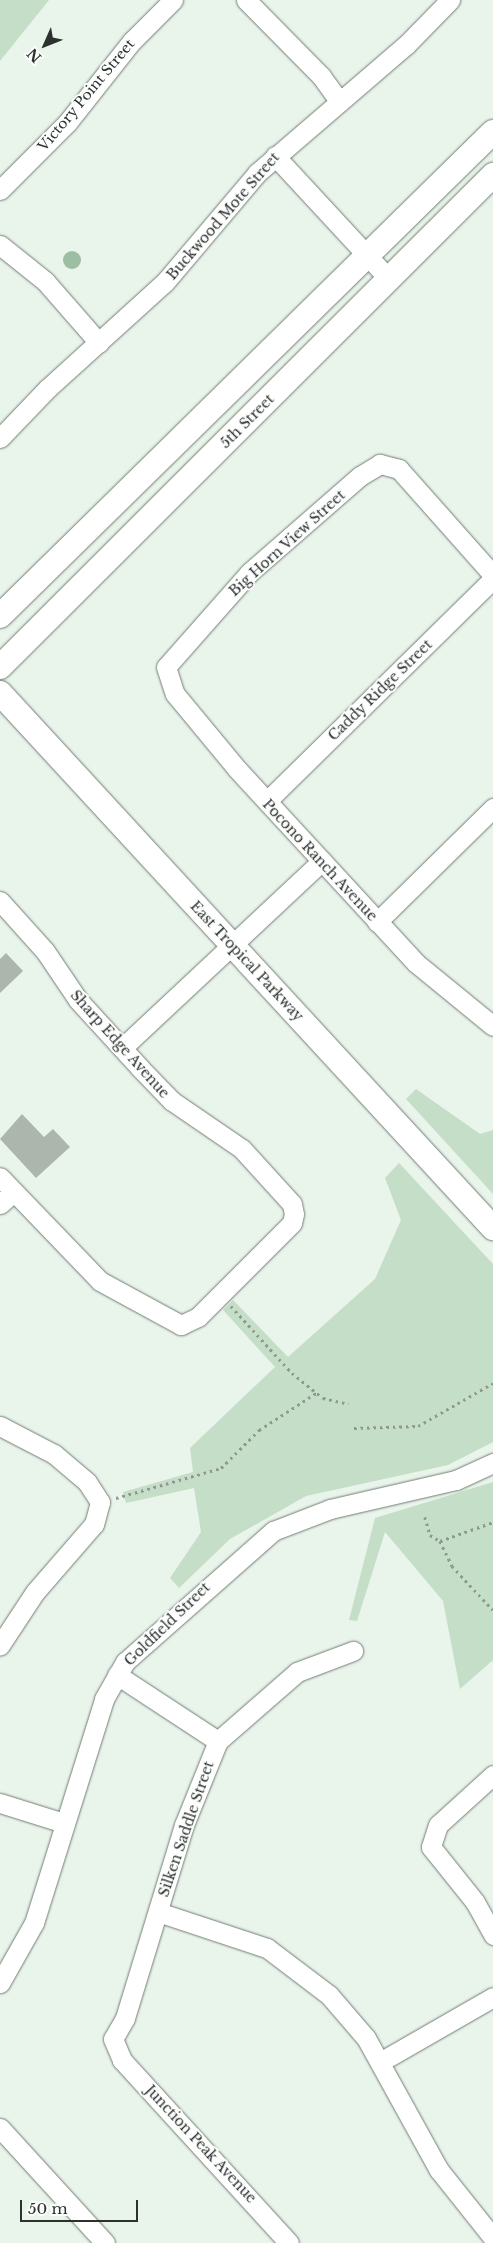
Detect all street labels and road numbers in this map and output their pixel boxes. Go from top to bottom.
street label: Victory Point Street [34,35,138,155]
street label: Buckwood Mote Street [163,149,283,283]
street label: 5th Street [217,391,277,451]
street label: Big Horn View Street [225,486,349,600]
street label: Caddy Ridge Street [324,636,436,744]
street label: Pocono Ranch Avenue [259,795,381,925]
street label: East Tropical Parkway [187,897,307,1025]
street label: Sharp Edge Avenue [67,986,173,1102]
street label: Goldfield Street [121,1579,213,1669]
street label: Silken Saddle Street [155,1759,217,1899]
street label: Junction Peak Avenue [142,2081,260,2207]

